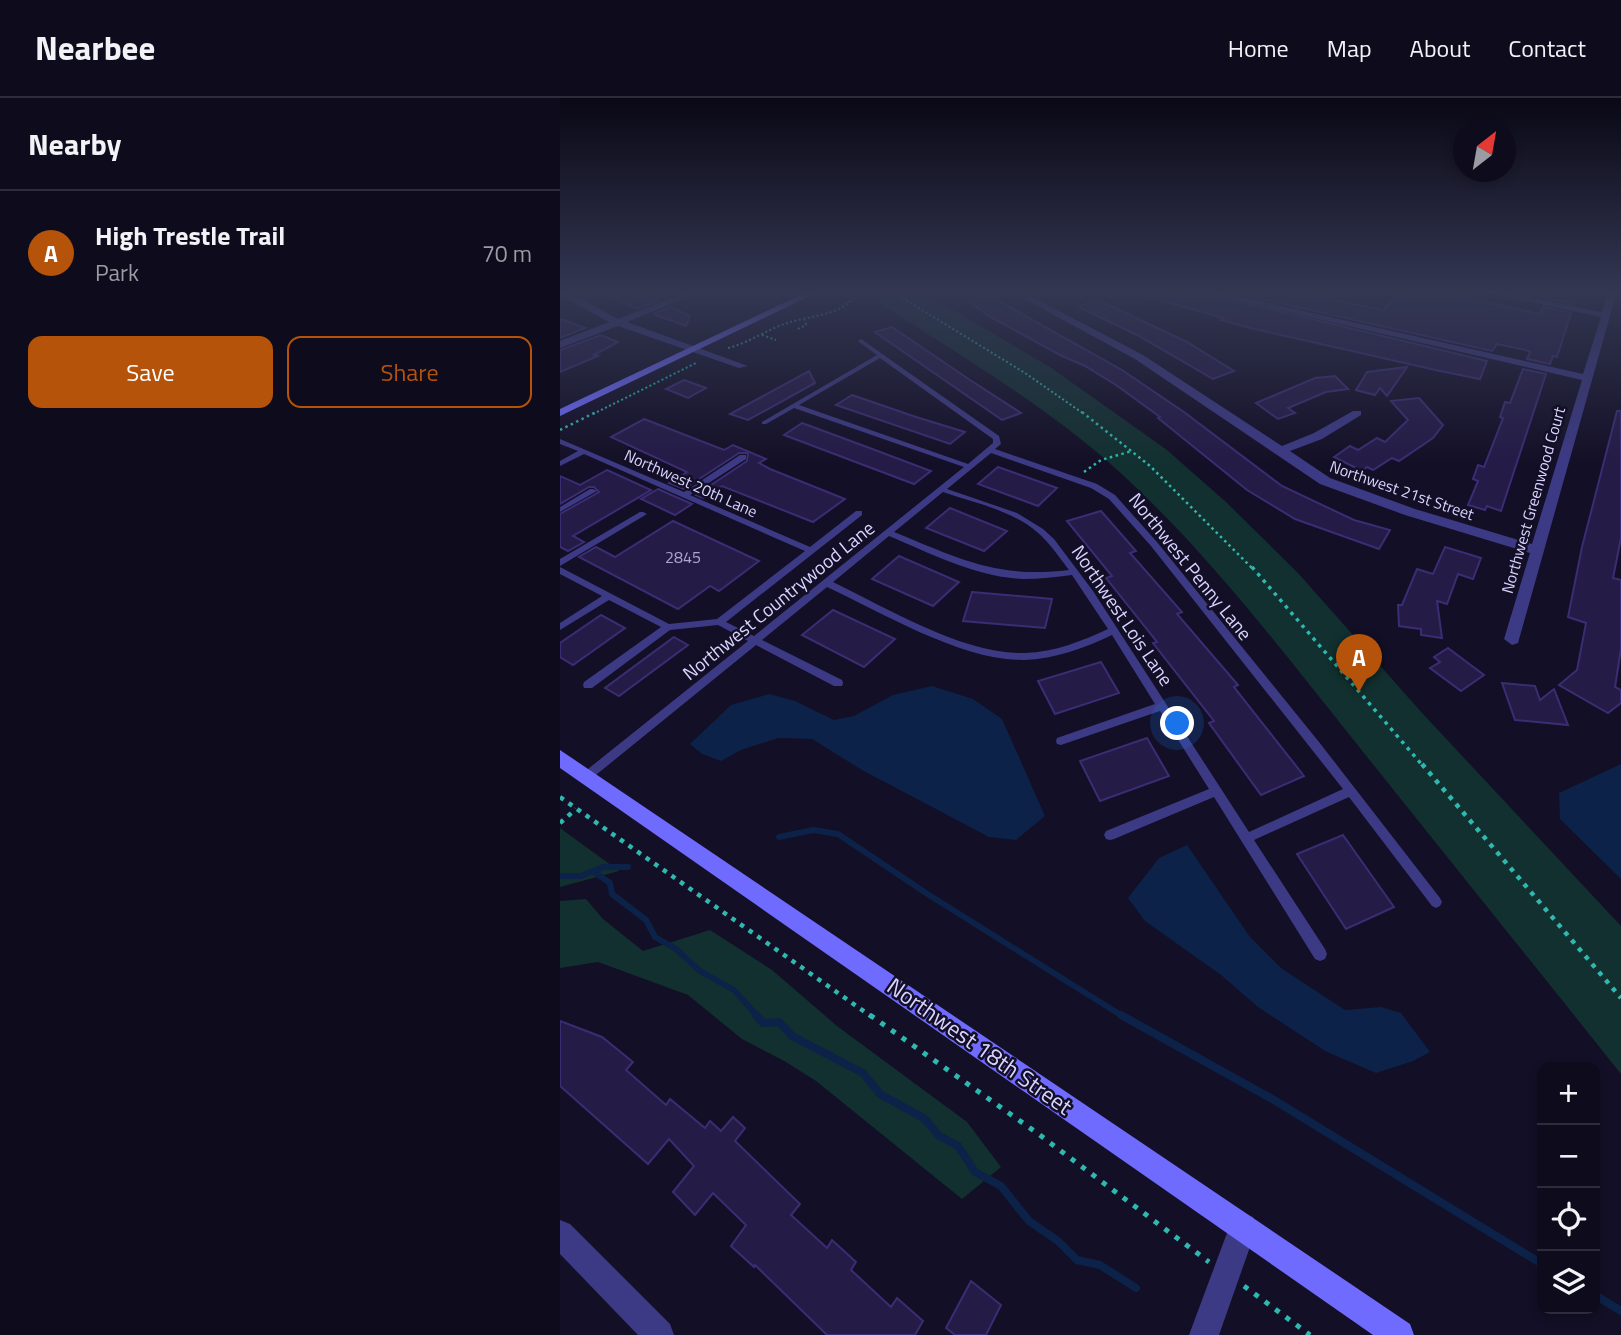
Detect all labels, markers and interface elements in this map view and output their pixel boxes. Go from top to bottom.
text: Nearbee [35,23,155,73]
text: Home [1228,30,1289,66]
text: Map [1327,30,1372,66]
text: About [1410,30,1470,66]
text: Contact [1508,30,1586,66]
north arrow [1453,119,1516,182]
text: Nearby [28,121,121,167]
text: High Trestle Trail [95,216,285,255]
text: A [44,236,58,271]
text: 70 m [482,236,532,271]
text: Park [95,255,139,290]
button: Save [28,336,273,408]
button: Share [287,336,532,408]
street label: Northwest Greenwood Court [1495,403,1571,596]
street label: Northwest 20th Lane [621,443,761,523]
street label: Northwest 21st Street [1327,454,1478,526]
street label: Northwest Penny Lane [1122,486,1260,646]
street label: Northwest Countrywood Lane [676,513,880,687]
street label: Northwest Lois Lane [1065,539,1181,691]
house number: 2845 [665,545,701,569]
pin: A [1336,634,1382,692]
your location [1160,706,1194,740]
street label: Northwest 18th Street [880,969,1080,1123]
map controls [1537,1062,1600,1314]
button: + [1537,1062,1600,1125]
button: − [1537,1125,1600,1188]
button: locate [1537,1188,1600,1251]
button: layers [1537,1251,1600,1314]

